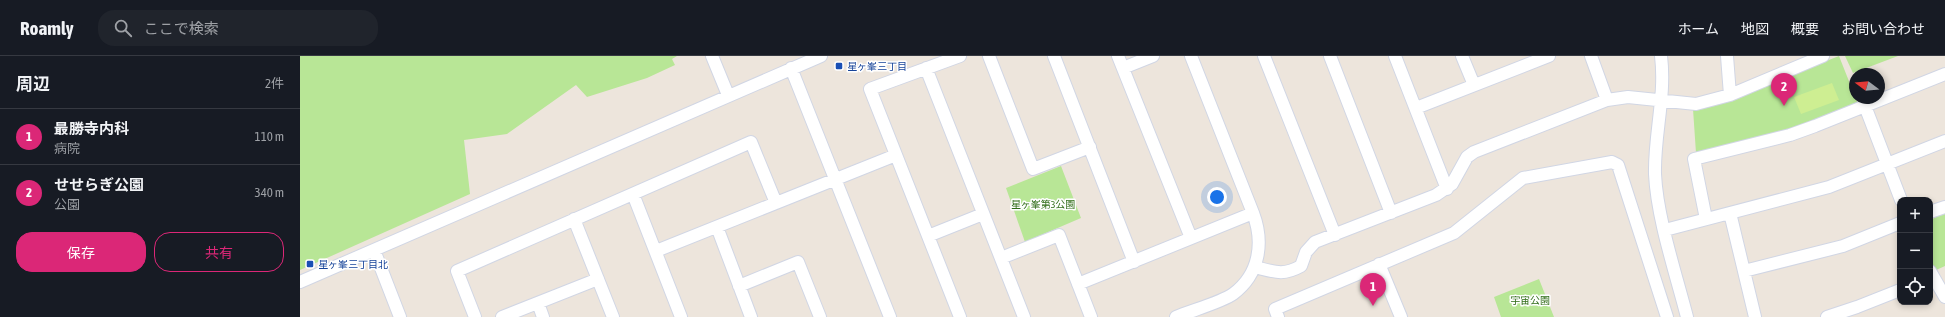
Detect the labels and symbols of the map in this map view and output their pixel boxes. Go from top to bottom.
marker: 星ヶ峯三丁目 [834,61,844,71]
place label: 星ヶ峯三丁目 [847,61,907,72]
north arrow [1849,68,1885,104]
pin: 2 [1771,73,1797,106]
your location [1207,187,1227,207]
park label: 星ヶ峯第3公園 [1011,199,1075,210]
marker: 星ヶ峯三丁目北 [305,259,315,269]
place label: 星ヶ峯三丁目北 [318,259,388,270]
pin: 1 [1360,273,1386,306]
park label: 宇宙公園 [1510,295,1550,306]

